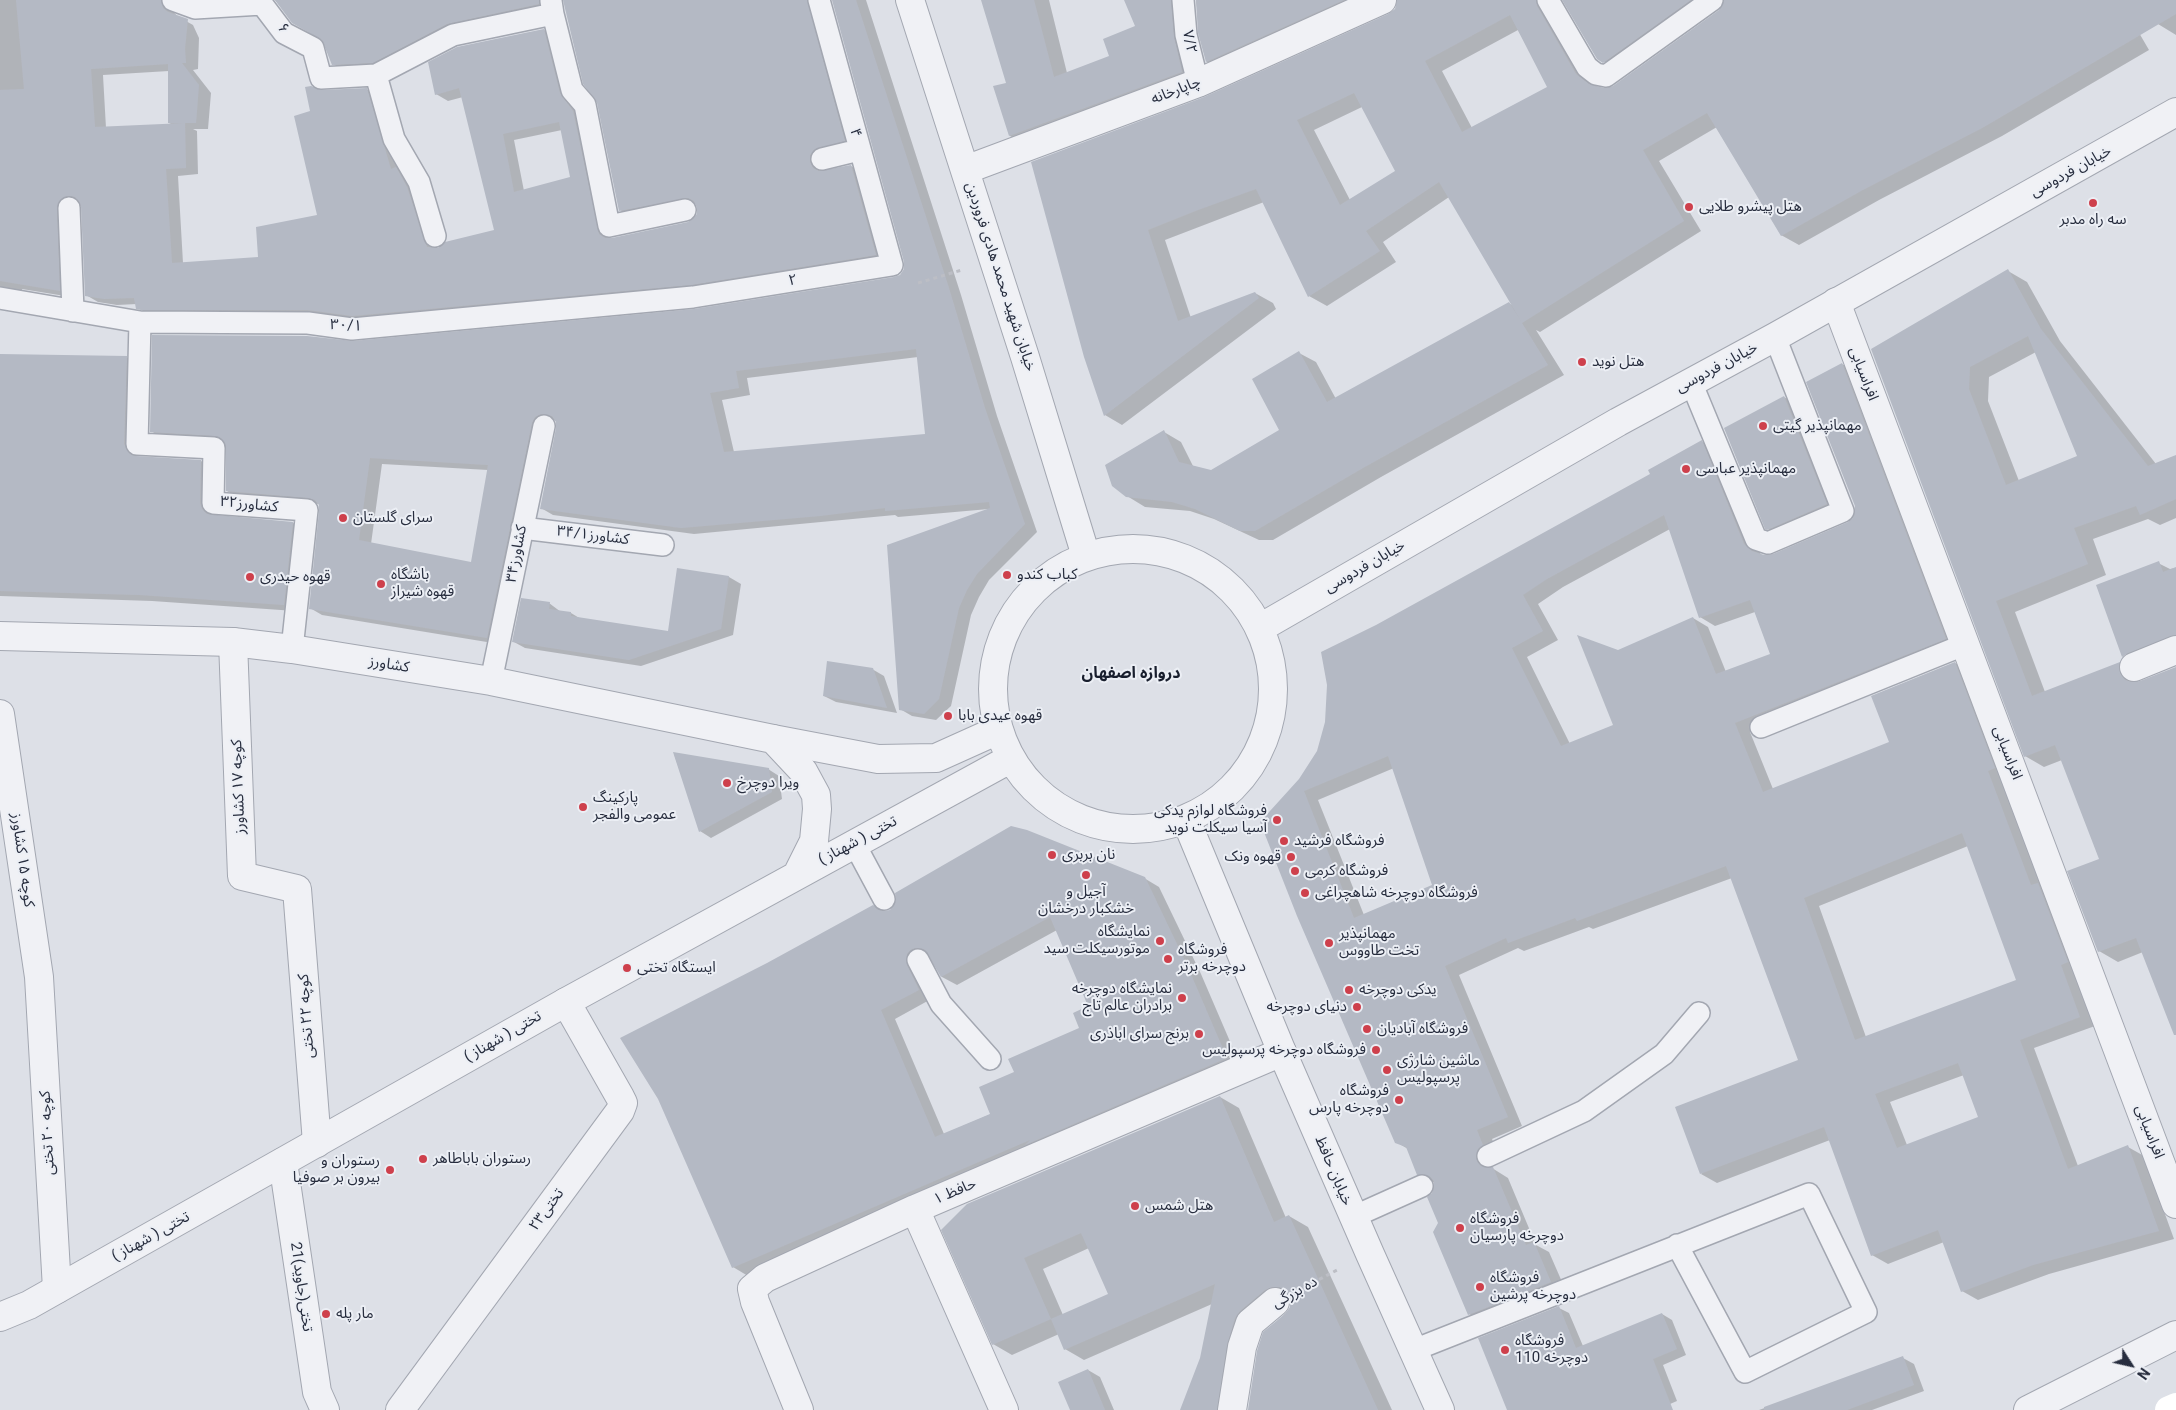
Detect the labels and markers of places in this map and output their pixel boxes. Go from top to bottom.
marker: سه راه مدبر [2087,197,2099,209]
place label: هتل پیشرو طلایی [1699,198,1802,216]
marker: هتل پیشرو طلایی [1683,201,1695,213]
place label: سه راه مدبر [2059,211,2127,229]
place label: هتل نوید [1592,353,1644,371]
marker: هتل نوید [1576,356,1588,368]
place label: مهمانپذیر گیتی [1773,417,1862,435]
marker: مهمانپذیر گیتی [1757,420,1769,432]
place label: مهمانپذیر عباسی [1696,460,1796,478]
marker: مهمانپذیر عباسی [1680,463,1692,475]
place label: سرای گلستان [353,509,433,527]
marker: سرای گلستان [337,512,349,524]
place label: باشگاه قهوه شیراز [391,566,454,601]
place label: کباب کندو [1017,566,1077,584]
place label: قهوه حیدری [260,568,331,586]
marker: کباب کندو [1001,569,1013,581]
marker: قهوه حیدری [244,571,256,583]
marker: باشگاه قهوه شیراز [375,578,387,590]
place label: قهوه عیدی بابا [958,707,1042,725]
marker: قهوه عیدی بابا [942,710,954,722]
place label: ویرا دوچرخ [737,774,799,792]
marker: ویرا دوچرخ [721,777,733,789]
place label: پارکینگ عمومی والفجر [593,789,676,824]
marker: پارکینگ عمومی والفجر [577,801,589,813]
place label: فروشگاه لوازم یدکی آسیا سیکلت نوید [1154,802,1267,837]
marker: فروشگاه لوازم یدکی آسیا سیکلت نوید [1271,814,1283,826]
place label: فروشگاه فرشید [1294,832,1384,850]
marker: فروشگاه فرشید [1278,835,1290,847]
place label: نان بربری [1062,846,1115,864]
place label: قهوه ونک [1224,848,1281,866]
marker: نان بربری [1046,849,1058,861]
marker: قهوه ونک [1285,851,1297,863]
place label: فروشگاه کرمی [1305,862,1388,880]
marker: فروشگاه کرمی [1289,865,1301,877]
marker: آجیل و خشکبار درخشان [1080,869,1092,881]
place label: آجیل و خشکبار درخشان [1038,883,1134,918]
place label: فروشگاه دوچرخه شاهچراغی [1315,884,1478,902]
marker: فروشگاه دوچرخه شاهچراغی [1299,887,1311,899]
place label: نمایشگاه موتورسیکلت سید [1043,923,1150,958]
place label: مهمانپذیر تخت طاووس [1339,925,1419,960]
marker: نمایشگاه موتورسیکلت سید [1154,935,1166,947]
marker: مهمانپذیر تخت طاووس [1323,937,1335,949]
place label: فروشگاه دوچرخه برتر [1178,941,1246,976]
marker: فروشگاه دوچرخه برتر [1162,953,1174,965]
place label: ایستگاه تختی [637,959,716,977]
marker: ایستگاه تختی [621,962,633,974]
place label: نمایشگاه دوچرخه برادران عالم تاج [1072,980,1172,1015]
place label: یدکی دوچرخه [1359,981,1437,999]
marker: یدکی دوچرخه [1343,984,1355,996]
marker: نمایشگاه دوچرخه برادران عالم تاج [1176,992,1188,1004]
place label: دنیای دوچرخه [1267,998,1347,1016]
marker: دنیای دوچرخه [1351,1001,1363,1013]
place label: فروشگاه آبادیان [1377,1020,1468,1038]
marker: فروشگاه آبادیان [1361,1023,1373,1035]
place label: برنج سرای اباذری [1090,1025,1189,1043]
marker: برنج سرای اباذری [1193,1028,1205,1040]
place label: فروشگاه دوچرخه پرسپولیس [1202,1041,1366,1059]
marker: فروشگاه دوچرخه پرسپولیس [1370,1044,1382,1056]
place label: ماشین شارژی پرسپولیس [1397,1052,1480,1087]
marker: ماشین شارژی پرسپولیس [1381,1064,1393,1076]
place label: فروشگاه دوچرخه پارس [1309,1082,1389,1117]
marker: فروشگاه دوچرخه پارس [1393,1094,1405,1106]
place label: رستوران باباطاهر [433,1150,531,1168]
place label: رستوران و بیرون بر صوفیا [293,1152,380,1187]
marker: رستوران باباطاهر [417,1153,429,1165]
marker: رستوران و بیرون بر صوفیا [384,1164,396,1176]
place label: هتل شمس [1145,1197,1213,1215]
marker: هتل شمس [1129,1200,1141,1212]
place label: فروشگاه دوچرخه پارسیان [1470,1210,1564,1245]
marker: فروشگاه دوچرخه پارسیان [1454,1222,1466,1234]
place label: فروشگاه دوچرخه پرشین [1490,1269,1576,1304]
marker: فروشگاه دوچرخه پرشین [1474,1281,1486,1293]
place label: مار پله [336,1305,374,1323]
marker: مار پله [320,1308,332,1320]
place label: فروشگاه دوچرخه 110 [1515,1332,1588,1367]
marker: فروشگاه دوچرخه 110 [1499,1344,1511,1356]

